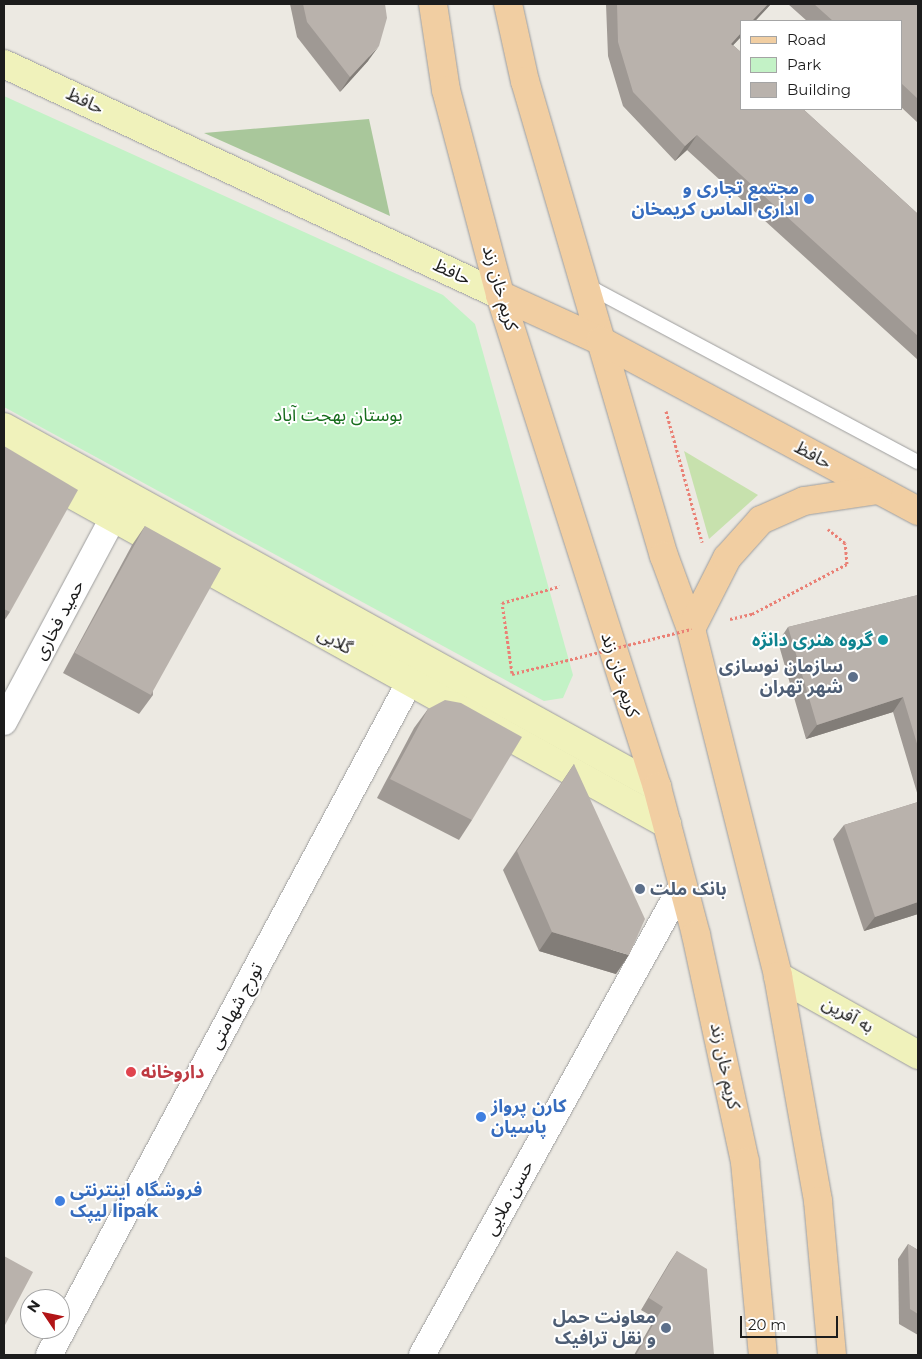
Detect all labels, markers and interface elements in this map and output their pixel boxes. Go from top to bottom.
legend [740,20,902,110]
text: Road [787,30,826,49]
text: Park [787,55,821,74]
text: Building [787,80,851,99]
street label: حافظ [63,83,107,119]
place label: مجتمع تجاری و اداری الماس کریمخان [631,178,799,220]
marker: مجتمع تجاری و اداری الماس کریمخان [803,193,815,205]
street label: کریم خان زند [478,243,522,333]
street label: حافظ [430,254,474,290]
park label: بوستان بهجت آباد [273,404,403,426]
street label: حافظ [791,436,835,474]
street label: حمید فخاری [29,577,89,663]
street label: گلابی [314,623,356,659]
place label: گروه هنری دانژه [752,629,873,651]
street label: کریم خان زند [596,630,644,720]
marker: گروه هنری دانژه [877,634,889,646]
place label: سازمان نوسازی شهر تهران [719,656,843,699]
marker: سازمان نوسازی شهر تهران [847,671,859,683]
place label: بانک ملت [650,878,727,900]
marker: بانک ملت [634,883,646,895]
street label: تورج شهامتی [204,959,268,1053]
street label: به آفرین [818,992,878,1038]
street label: کریم خان زند [705,1021,745,1111]
place label: داروخانه [141,1061,204,1083]
marker: داروخانه [125,1066,137,1078]
place label: کارن پرواز پاسیان [491,1096,566,1138]
marker: کارن پرواز پاسیان [475,1111,487,1123]
street label: حسن ملایی [480,1157,538,1239]
place label: فروشگاه اینترنتی لیپک lipak [70,1180,202,1222]
marker: فروشگاه اینترنتی لیپک lipak [54,1195,66,1207]
north arrow [20,1289,70,1339]
text: N [23,1296,44,1316]
scale bar [742,1306,840,1338]
place label: معاونت حمل و نقل ترافیک [553,1307,656,1350]
text: 20 m [748,1315,786,1334]
marker: معاونت حمل و نقل ترافیک [660,1322,672,1334]

